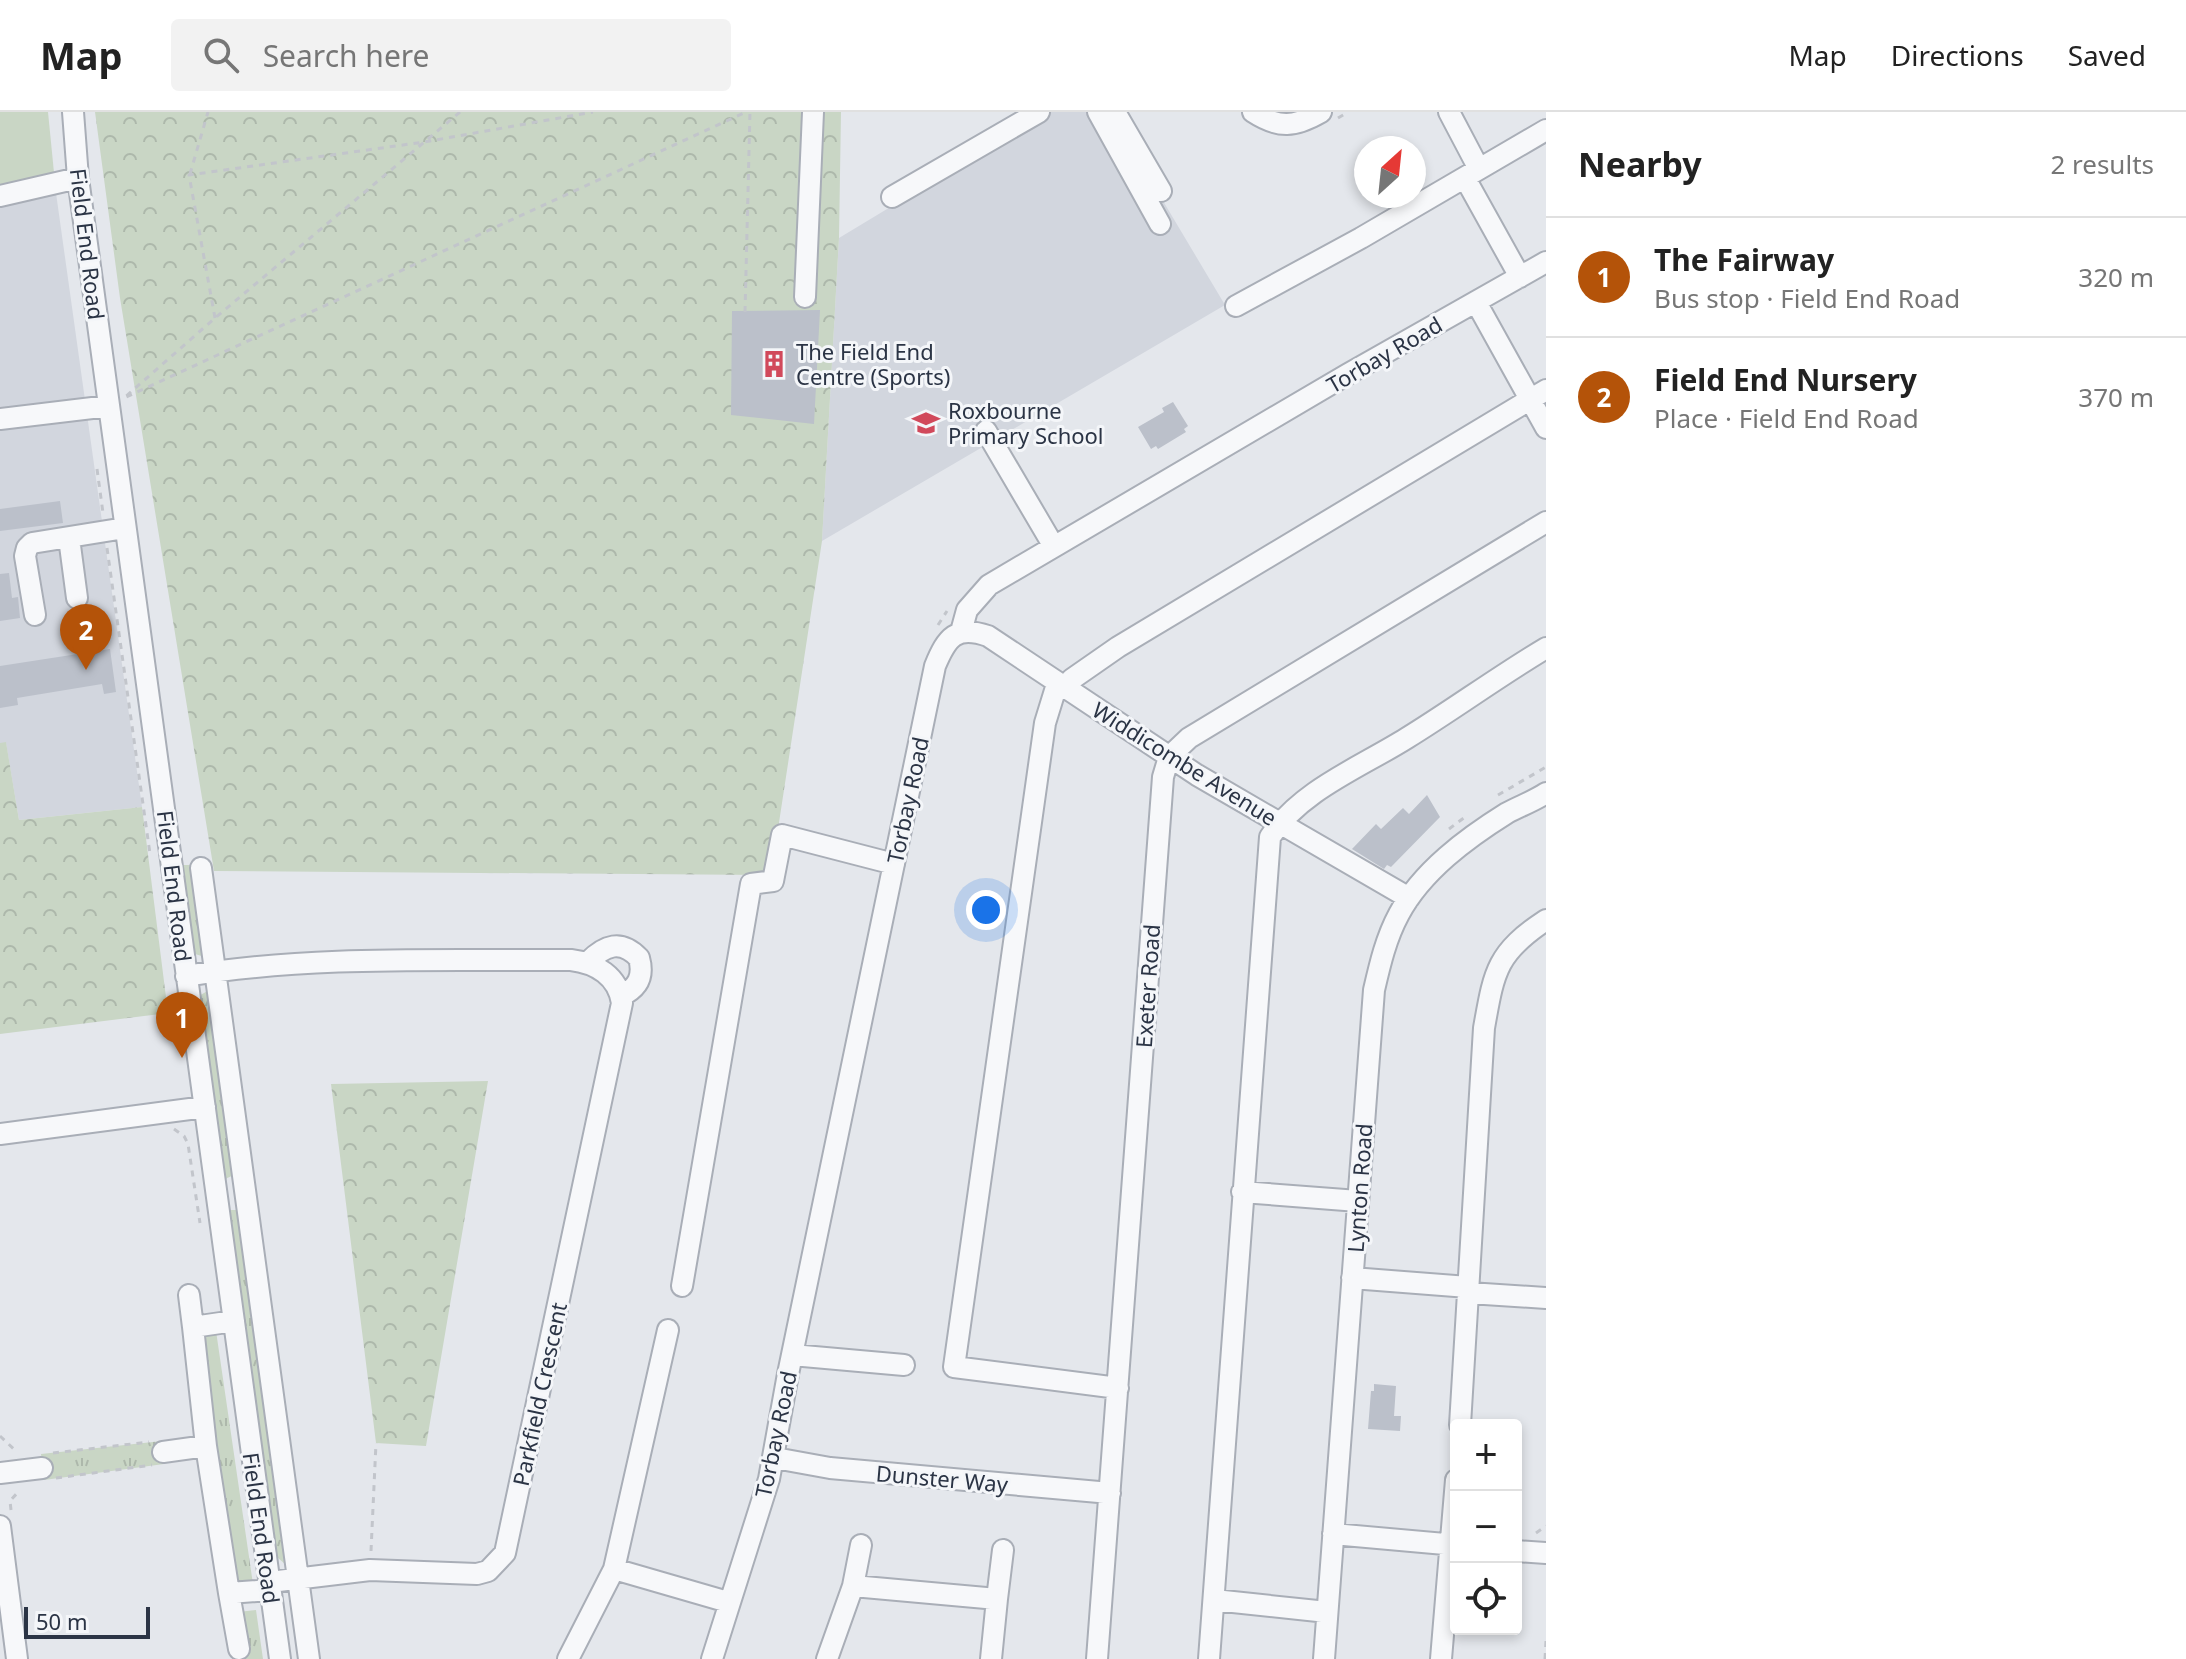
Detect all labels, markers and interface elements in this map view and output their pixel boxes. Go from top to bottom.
search box [171,19,731,91]
text: Map [40,29,123,81]
icon: search [199,33,243,77]
text: Search here [263,35,430,76]
text: Map [1788,36,1847,74]
text: Directions [1891,36,2024,74]
text: Saved [2068,36,2146,74]
north arrow [1354,136,1426,208]
text: Nearby [1578,141,1702,187]
text: 2 results [2050,146,2154,182]
street label: Field End Road [64,167,112,321]
text: The Fairway [1654,239,1834,280]
text: 1 [1597,259,1611,295]
text: 320 m [2078,259,2154,295]
text: Bus stop · Field End Road [1654,280,1960,316]
street label: Torbay Road [1321,309,1447,399]
place label: The Field End Centre (Sports) [796,336,950,391]
building icon: The Field End Centre (Sports) [759,349,789,379]
text: Field End Nursery [1654,359,1917,400]
text: 2 [1597,379,1611,415]
text: 370 m [2078,379,2154,415]
place label: Roxbourne Primary School [948,395,1104,450]
text: Place · Field End Road [1654,400,1919,436]
school or university icon: Roxbourne Primary School [911,408,941,438]
pin: 2 [60,604,112,670]
street label: Widdicombe Avenue [1087,694,1283,832]
street label: Torbay Road [879,734,935,866]
street label: Field End Road [151,809,199,963]
your location [966,890,1006,930]
street label: Exeter Road [1128,923,1166,1049]
pin: 1 [156,992,208,1058]
street label: Lynton Road [1340,1122,1378,1254]
street label: Parkfield Crescent [505,1299,573,1489]
street label: Torbay Road [747,1368,803,1500]
map controls [1450,1419,1522,1635]
button: + [1450,1419,1522,1491]
street label: Field End Road [237,1450,287,1606]
street label: Dunster Way [875,1457,1010,1499]
button: − [1450,1491,1522,1563]
button: locate [1450,1563,1522,1635]
scale bar [24,1603,150,1639]
text: 50 m [36,1606,87,1636]

